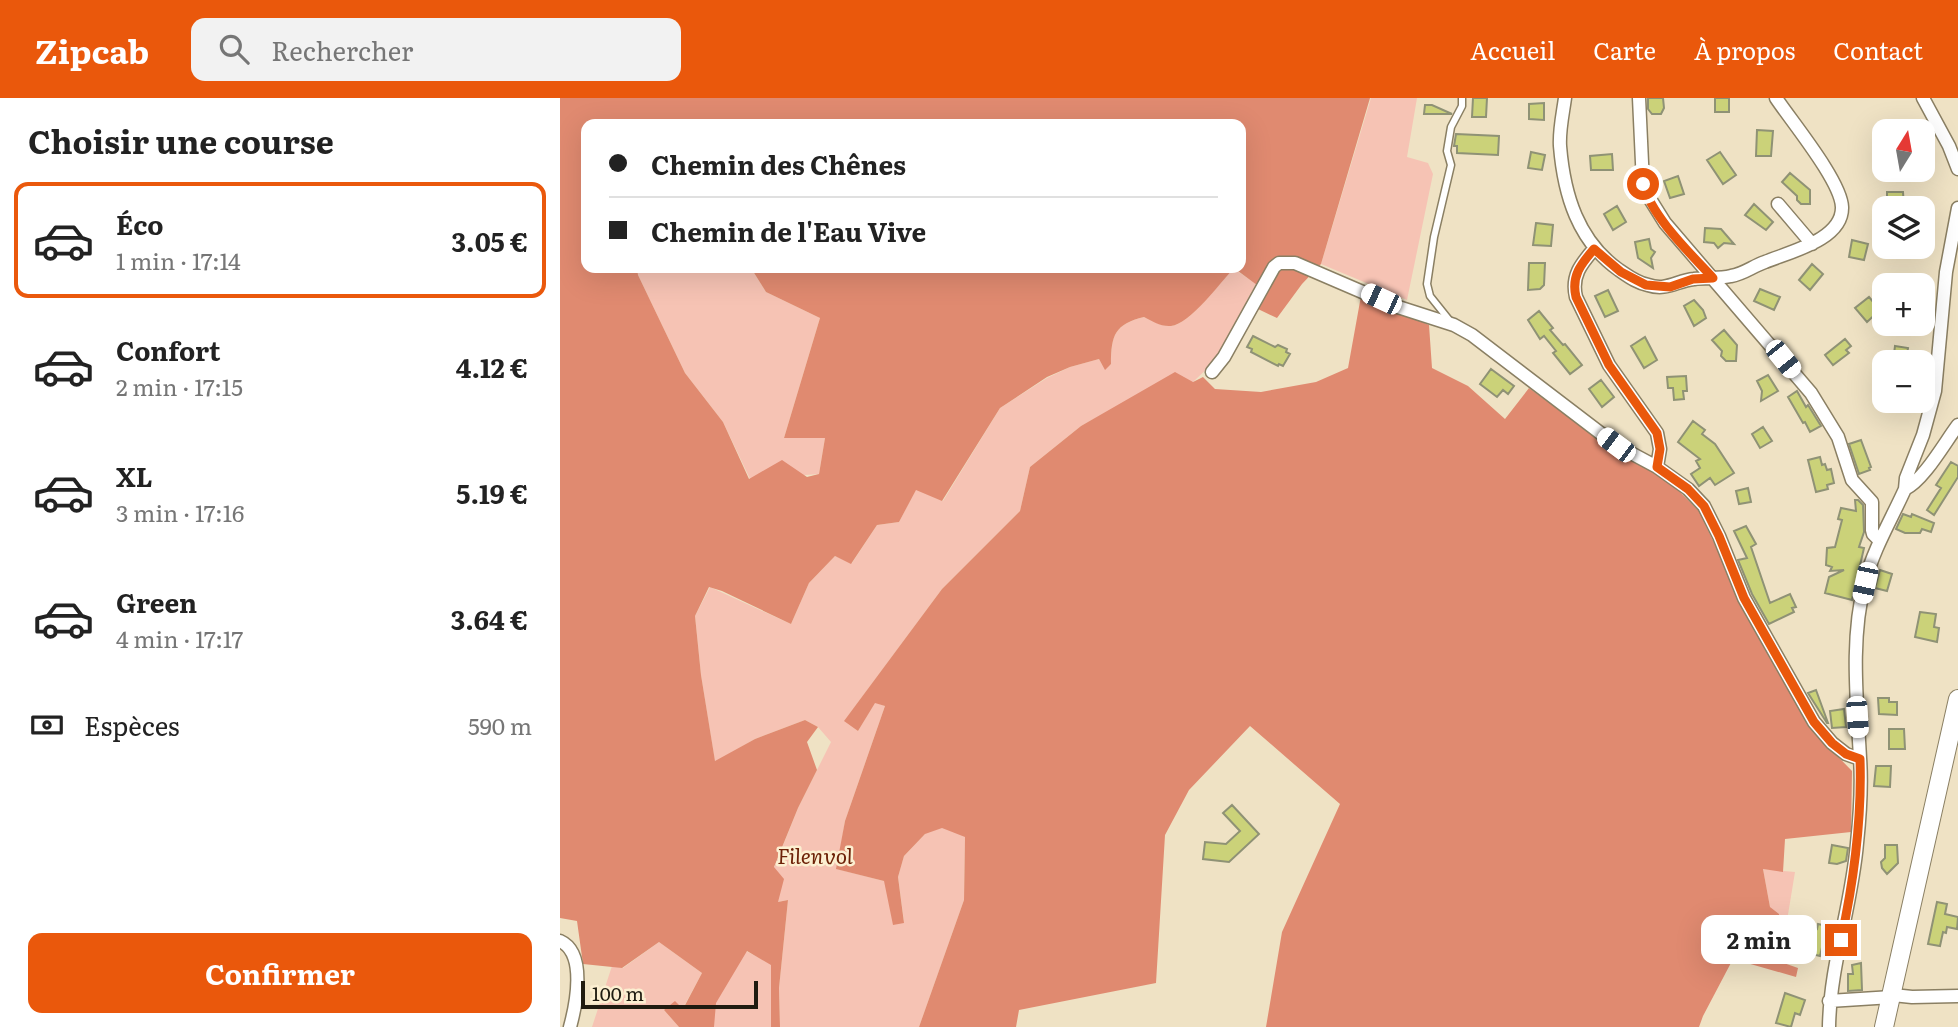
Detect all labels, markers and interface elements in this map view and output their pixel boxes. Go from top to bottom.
search box [191,18,681,81]
text: Zipcab [35,25,149,74]
icon: search [215,30,253,68]
text: Rechercher [271,30,413,69]
text: Accueil [1470,32,1555,67]
text: Carte [1593,32,1656,67]
text: À propos [1694,32,1795,67]
text: Contact [1833,32,1923,67]
text: Choisir une course [28,116,334,164]
north arrow [1872,119,1936,182]
map controls [1872,119,1935,413]
text: Chemin des Chênes [651,144,906,183]
route start [1627,168,1659,200]
button: layers [1872,196,1935,259]
text: Éco [116,204,164,243]
icon: car [32,209,95,272]
text: Chemin de l'Eau Vive [651,211,926,250]
text: 3.05 € [452,221,528,260]
text: 1 min · 17:14 [116,243,241,277]
button: + [1872,273,1935,336]
car [1358,281,1405,317]
text: Confort [116,330,220,369]
icon: car [32,335,95,398]
car [1762,336,1805,382]
text: 4.12 € [456,347,528,386]
button: − [1872,350,1935,413]
text: 2 min · 17:15 [116,369,243,403]
car [1593,424,1640,466]
text: XL [116,456,153,495]
icon: car [32,461,95,524]
text: 5.19 € [456,473,528,512]
text: 3 min · 17:16 [116,495,244,529]
car [1851,560,1880,606]
text: Green [116,582,197,621]
icon: car [32,587,95,650]
text: 3.64 € [451,599,528,638]
text: 4 min · 17:17 [116,621,243,655]
car [1846,695,1869,739]
text: Espèces [84,705,180,744]
icon: cash [28,706,66,744]
text: 590 m [468,708,532,742]
park label: Filenvol [777,839,853,870]
callout: 2 min [1701,916,1816,964]
text: 2 min [1727,922,1791,956]
route end [1825,924,1857,956]
button: Confirmer [28,933,532,1013]
scale bar [581,978,758,1010]
text: 100 m [592,979,644,1007]

